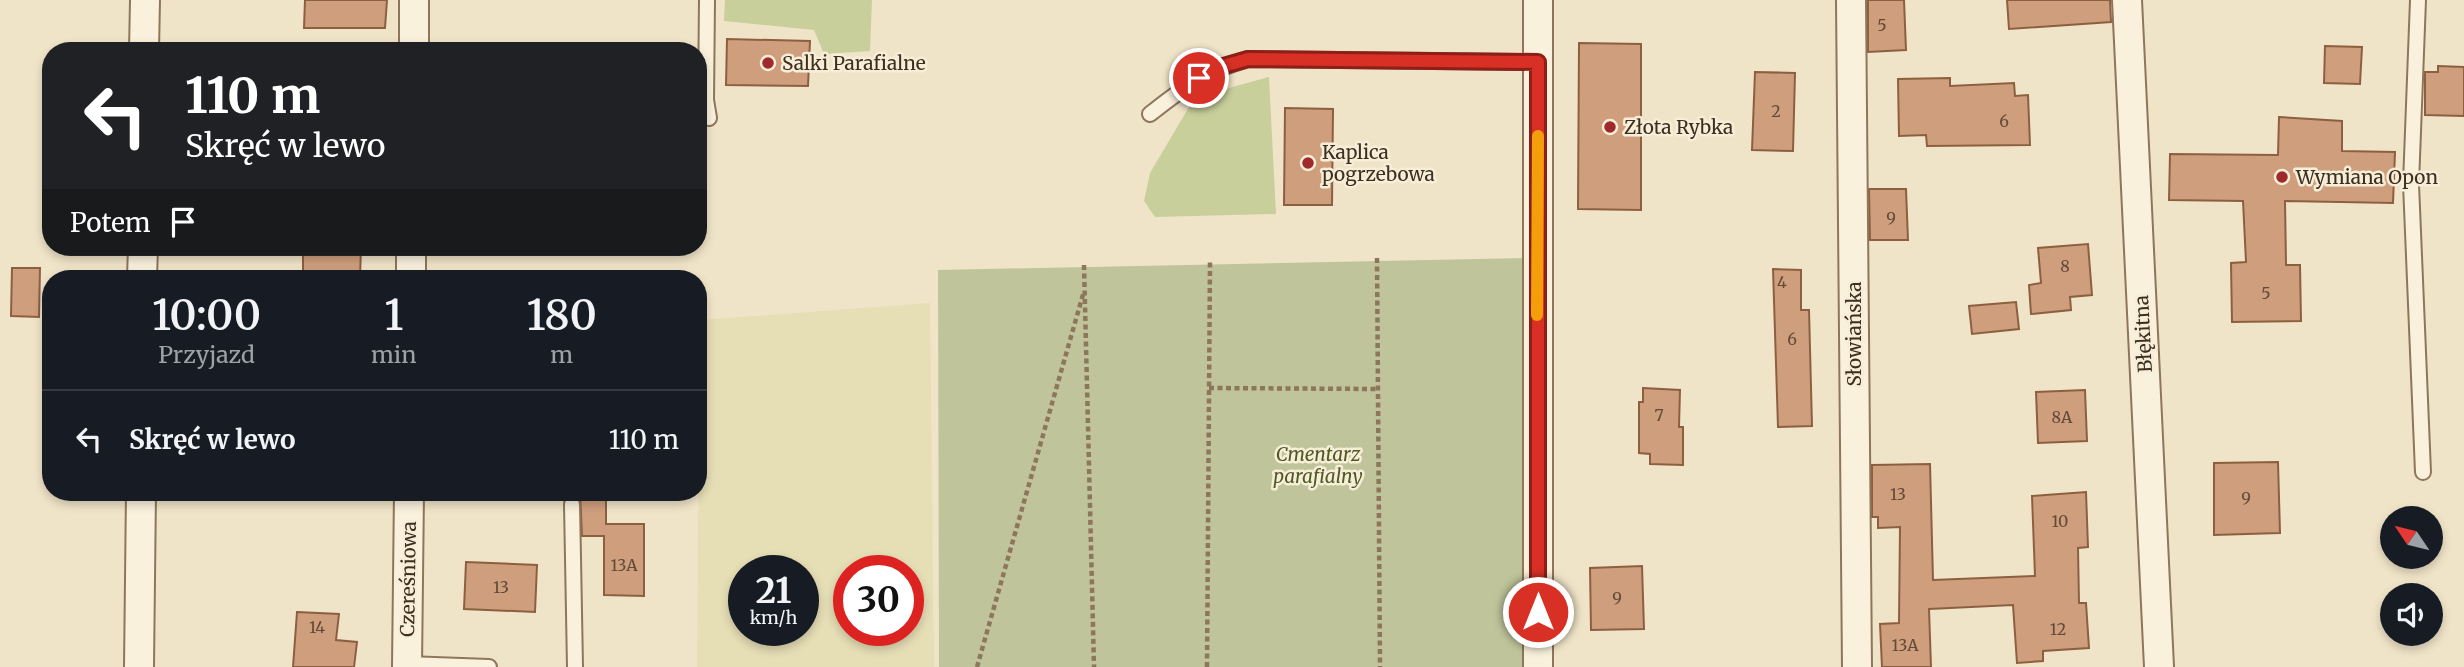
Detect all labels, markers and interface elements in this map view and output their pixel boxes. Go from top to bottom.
house number: 5 [1877,15,1887,35]
pin [1169,48,1229,108]
place label: Salki Parafialne [782,51,926,75]
marker: Salki Parafialne [760,55,776,71]
icon: arrive [1180,59,1218,97]
text: 110 m [185,65,320,126]
icon: left [70,70,161,161]
house number: 2 [1771,101,1781,121]
house number: 6 [1999,111,2009,131]
place label: Złota Rybka [1624,115,1733,139]
marker: Złota Rybka [1602,119,1618,135]
text: Skręć w lewo [185,126,385,166]
place label: Kaplica pogrzebowa [1322,140,1435,186]
marker: Kaplica pogrzebowa [1300,155,1316,171]
place label: Wymiana Opon [2295,165,2438,189]
marker: Wymiana Opon [2274,169,2290,185]
icon: arrive [164,203,202,241]
text: Potem [70,206,150,239]
house number: 9 [1886,208,1896,228]
house number: 8 [2060,256,2070,276]
house number: 4 [1777,272,1787,292]
street label: Słowiańska [1842,281,1866,387]
house number: 5 [2261,283,2271,303]
text: 10:00 [152,289,261,341]
text: 1 [384,289,403,341]
text: 180 [526,289,597,341]
street label: Błękitna [2129,295,2157,373]
house number: 6 [1787,329,1797,349]
text: Przyjazd [158,340,255,369]
text: min [371,340,417,369]
text: m [550,340,573,369]
house number: 7 [1654,405,1664,425]
house number: 8A [2052,407,2073,427]
icon: left [70,420,108,458]
text: Skręć w lewo [129,423,296,456]
text: 110 m [609,423,679,456]
park label: Cmentarz parafialny [1273,442,1363,488]
house number: 13 [1890,484,1906,504]
house number: 9 [2241,488,2251,508]
north arrow [2380,506,2443,569]
map controls [2380,506,2443,646]
house number: 10 [2052,511,2068,531]
street label: Czereśniowa [395,521,421,637]
house number: 13A [611,555,638,575]
speed limit sign: 30 [833,555,924,646]
text: 21 [756,569,791,613]
position arrow [1501,575,1575,649]
house number: 13 [493,577,509,597]
button: sound [2380,583,2443,646]
house number: 9 [1612,588,1622,608]
text: km/h [750,606,797,629]
house number: 14 [309,617,325,637]
house number: 12 [2050,619,2066,639]
house number: 13A [1892,635,1919,655]

